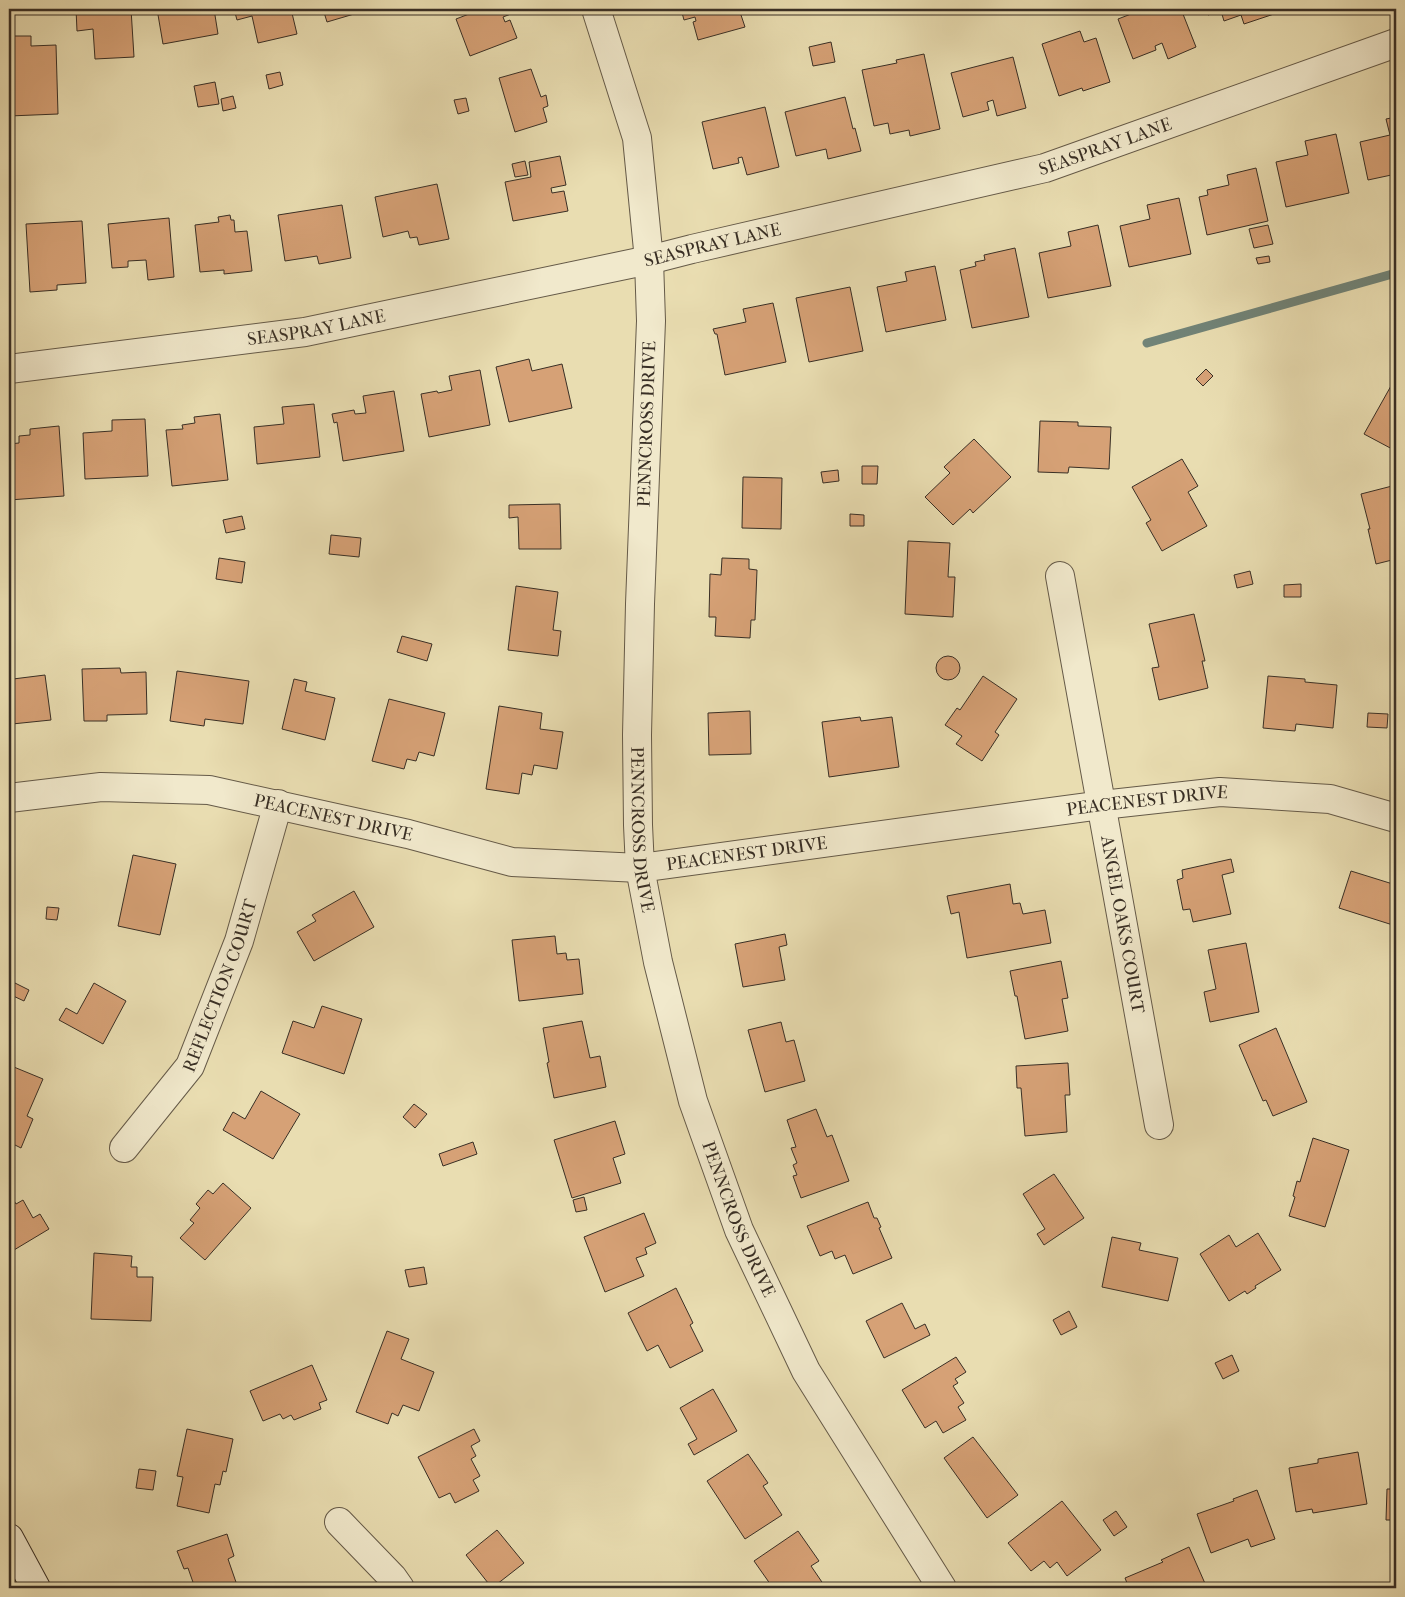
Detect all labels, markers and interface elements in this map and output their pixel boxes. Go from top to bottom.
street label: SEASPRAY LANE [1037,113,1174,180]
street label: SEASPRAY LANE [642,218,783,271]
street label: SEASPRAY LANE [246,305,387,350]
street label: PENNCROSS DRIVE [634,340,660,508]
street label: PENNCROSS DRIVE [627,746,659,914]
street label: PEACENEST DRIVE [1065,781,1229,820]
street label: PEACENEST DRIVE [252,790,415,845]
street label: PEACENEST DRIVE [665,832,829,875]
street label: ANGEL OAKS COURT [1096,833,1149,1016]
street label: REFLECTION COURT [178,896,261,1075]
street label: PENNCROSS DRIVE [698,1138,780,1300]

